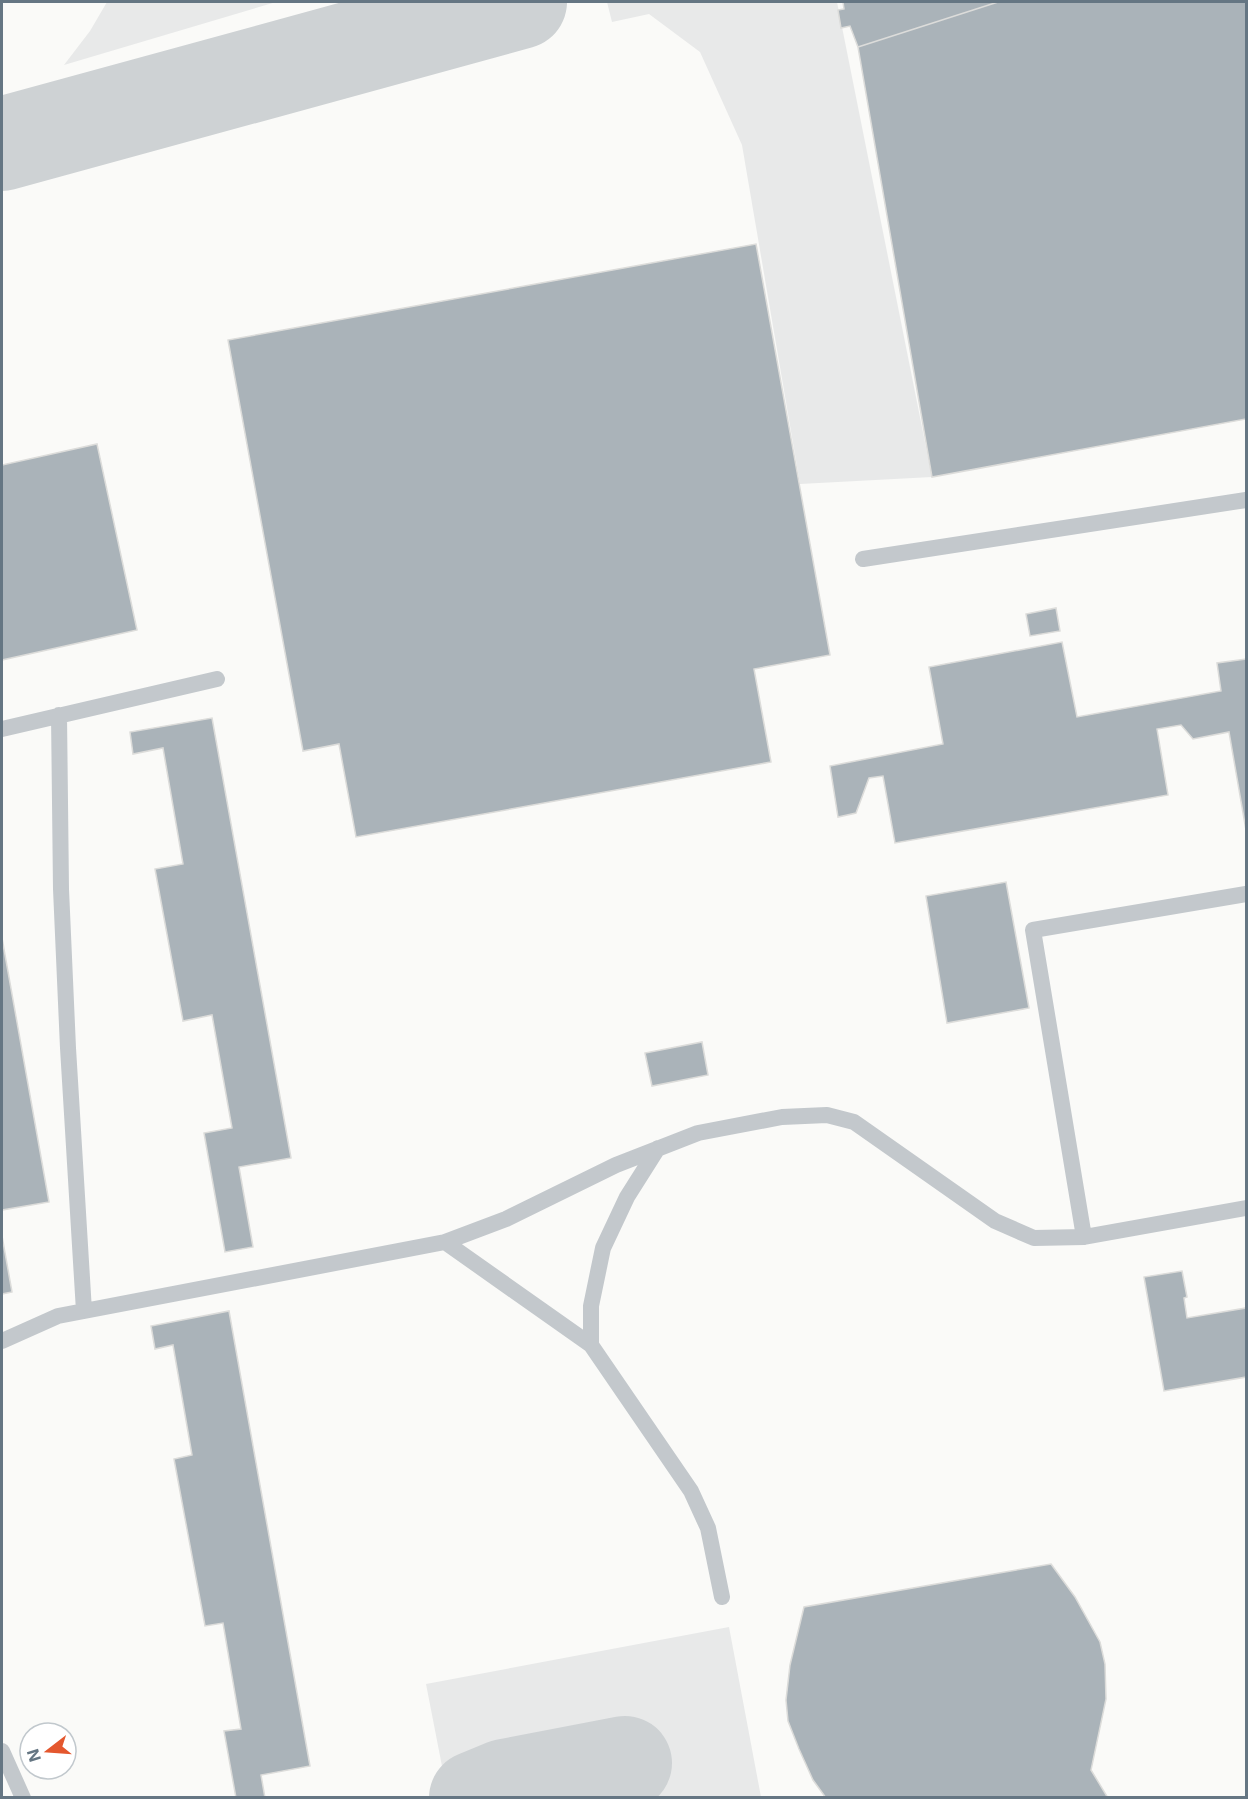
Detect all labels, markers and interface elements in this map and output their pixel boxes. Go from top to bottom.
north arrow [18,1721,78,1781]
text: N [22,1747,45,1764]

